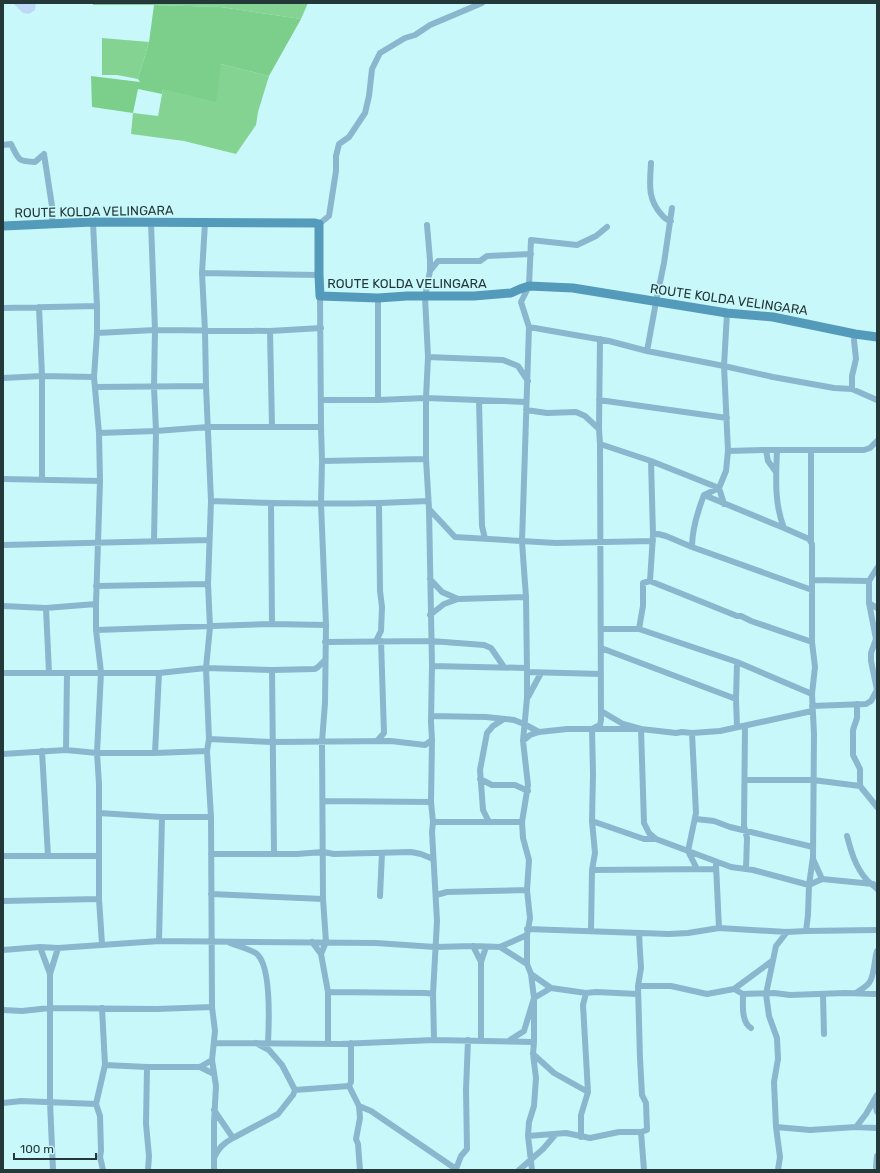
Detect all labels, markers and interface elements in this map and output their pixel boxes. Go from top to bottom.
street label: ROUTE KOLDA VELINGARA [14,203,174,220]
street label: ROUTE KOLDA VELINGARA [327,276,487,291]
street label: ROUTE KOLDA VELINGARA [649,281,809,318]
scale bar [14,1135,96,1161]
text: 100 m [20,1142,54,1156]

